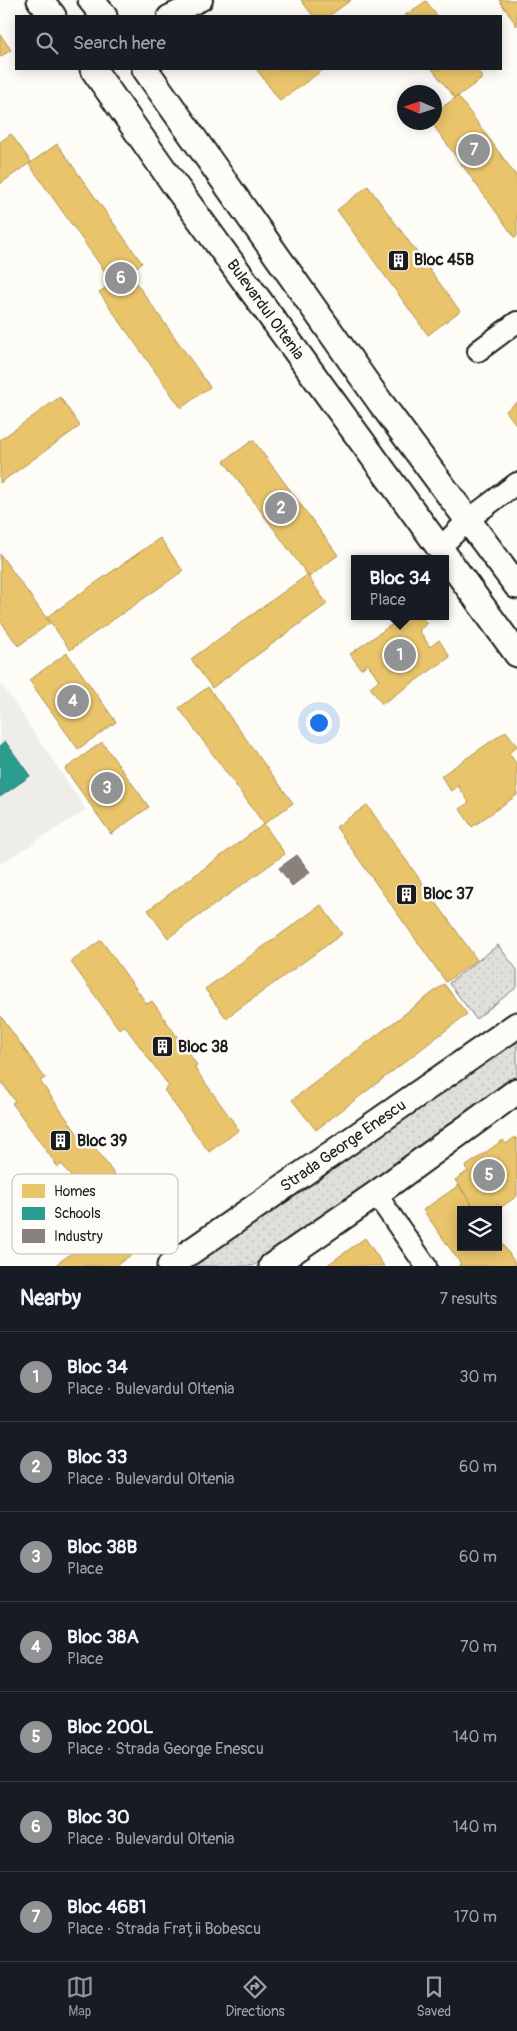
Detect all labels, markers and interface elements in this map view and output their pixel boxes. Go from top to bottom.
search box [15,15,502,70]
icon: search [33,29,61,57]
text: Search here [73,31,166,55]
north arrow [397,85,442,130]
pin: 7 [458,131,490,169]
building icon: Bloc 45B [386,248,410,272]
place label: Bloc 45B [414,250,474,270]
street label: Bulevardul Oltenia [222,255,309,364]
pin: 6 [105,259,137,297]
pin: 2 [265,489,297,527]
popup [351,555,449,620]
text: Bloc 34 [370,566,430,590]
text: Place [370,590,406,610]
pin: 1 [384,636,416,674]
pin: 4 [57,682,89,720]
your location [306,710,332,736]
pin: 3 [91,769,123,807]
building icon: Bloc 37 [395,882,419,906]
place label: Bloc 37 [423,884,474,904]
building icon: Bloc 38 [150,1035,174,1059]
place label: Bloc 38 [178,1037,228,1057]
street label: Strada George Enescu [277,1095,410,1196]
building icon: Bloc 39 [49,1129,73,1153]
place label: Bloc 39 [77,1131,127,1151]
pin: 5 [473,1156,505,1194]
legend [12,1174,178,1254]
text: Homes [54,1183,96,1200]
text: Schools [54,1205,101,1222]
map controls [457,1206,502,1251]
button: layers [457,1206,502,1251]
text: Industry [54,1228,103,1245]
text: Nearby [20,1285,81,1312]
text: 7 results [439,1289,497,1309]
text: Bloc 34 [67,1355,128,1379]
text: 1 [33,1367,39,1387]
text: 30 m [459,1367,497,1387]
text: Place · Bulevardul Oltenia [67,1379,235,1399]
text: Bloc 33 [67,1445,127,1469]
text: 2 [32,1457,40,1477]
text: 60 m [459,1457,497,1477]
text: Place · Bulevardul Oltenia [67,1469,235,1489]
text: Bloc 38B [67,1535,137,1559]
text: 3 [32,1547,40,1567]
text: 60 m [459,1547,497,1567]
text: Place [67,1559,103,1579]
text: Bloc 38A [67,1625,139,1649]
text: 4 [31,1637,41,1657]
text: 70 m [460,1637,497,1657]
text: Place [67,1649,103,1669]
text: Bloc 200L [67,1715,154,1739]
text: 5 [32,1727,40,1747]
text: 140 m [453,1727,497,1747]
text: Place · Strada George Enescu [67,1739,264,1759]
text: Bloc 30 [67,1805,130,1829]
text: 6 [31,1817,41,1837]
text: 140 m [453,1817,497,1837]
text: Place · Bulevardul Oltenia [67,1829,235,1849]
text: Bloc 46B1 [67,1895,147,1919]
text: 7 [32,1907,40,1927]
text: 170 m [454,1907,497,1927]
text: Place · Strada Frații Bobescu [67,1919,261,1939]
tab: Map [66,1973,94,2020]
tab: Directions [225,1973,285,2020]
tab: Saved [416,1973,451,2020]

